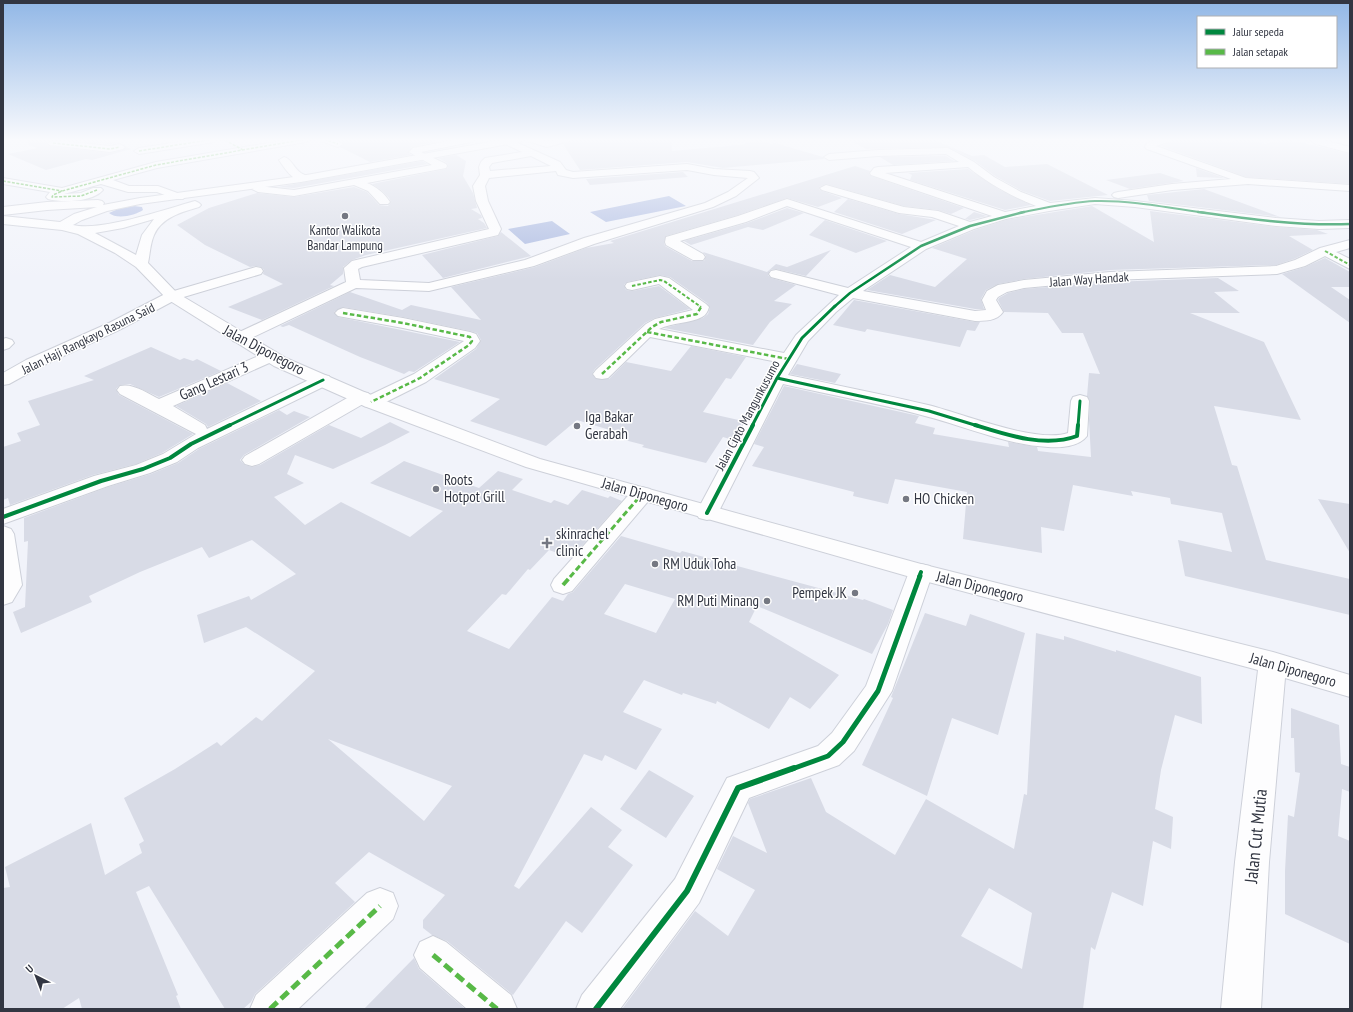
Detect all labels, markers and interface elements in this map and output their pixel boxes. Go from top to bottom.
legend [1197,16,1337,68]
text: Jalur sepeda [1232,24,1284,39]
text: Jalan setapak [1232,44,1288,59]
marker: Kantor Walikota Bandar Lampung [340,211,350,221]
place label: Kantor Walikota Bandar Lampung [307,222,383,254]
street label: Jalan Way Handak [1048,268,1129,291]
street label: Jalan Haji Rangkayo Rasuna Said [18,299,158,379]
street label: Jalan Diponegoro [219,320,308,379]
street label: Gang Lestari 3 [176,357,251,404]
street label: Jalan Cipto Mangunkusumo [711,357,784,474]
place label: Iga Bakar Gerabah [585,407,634,443]
marker: Iga Bakar Gerabah [572,421,582,431]
place label: Roots Hotpot Grill [444,470,505,506]
street label: Jalan Diponegoro [599,473,691,516]
marker: Roots Hotpot Grill [431,484,441,494]
place label: HO Chicken [914,489,974,508]
marker: HO Chicken [901,494,911,504]
place label: skinrachel clinic [556,524,609,560]
marker: skinrachel clinic [541,537,553,549]
place label: RM Uduk Toha [663,554,736,573]
marker: RM Uduk Toha [650,559,660,569]
street label: Jalan Diponegoro [934,566,1026,607]
place label: Pempek JK [792,583,848,602]
marker: Pempek JK [850,588,860,598]
place label: RM Puti Minang [677,591,759,610]
marker: RM Puti Minang [762,596,772,606]
street label: Jalan Diponegoro [1247,648,1339,691]
street label: Jalan Cut Mutia [1239,788,1272,885]
north arrow [16,956,56,996]
text: U [23,961,36,976]

